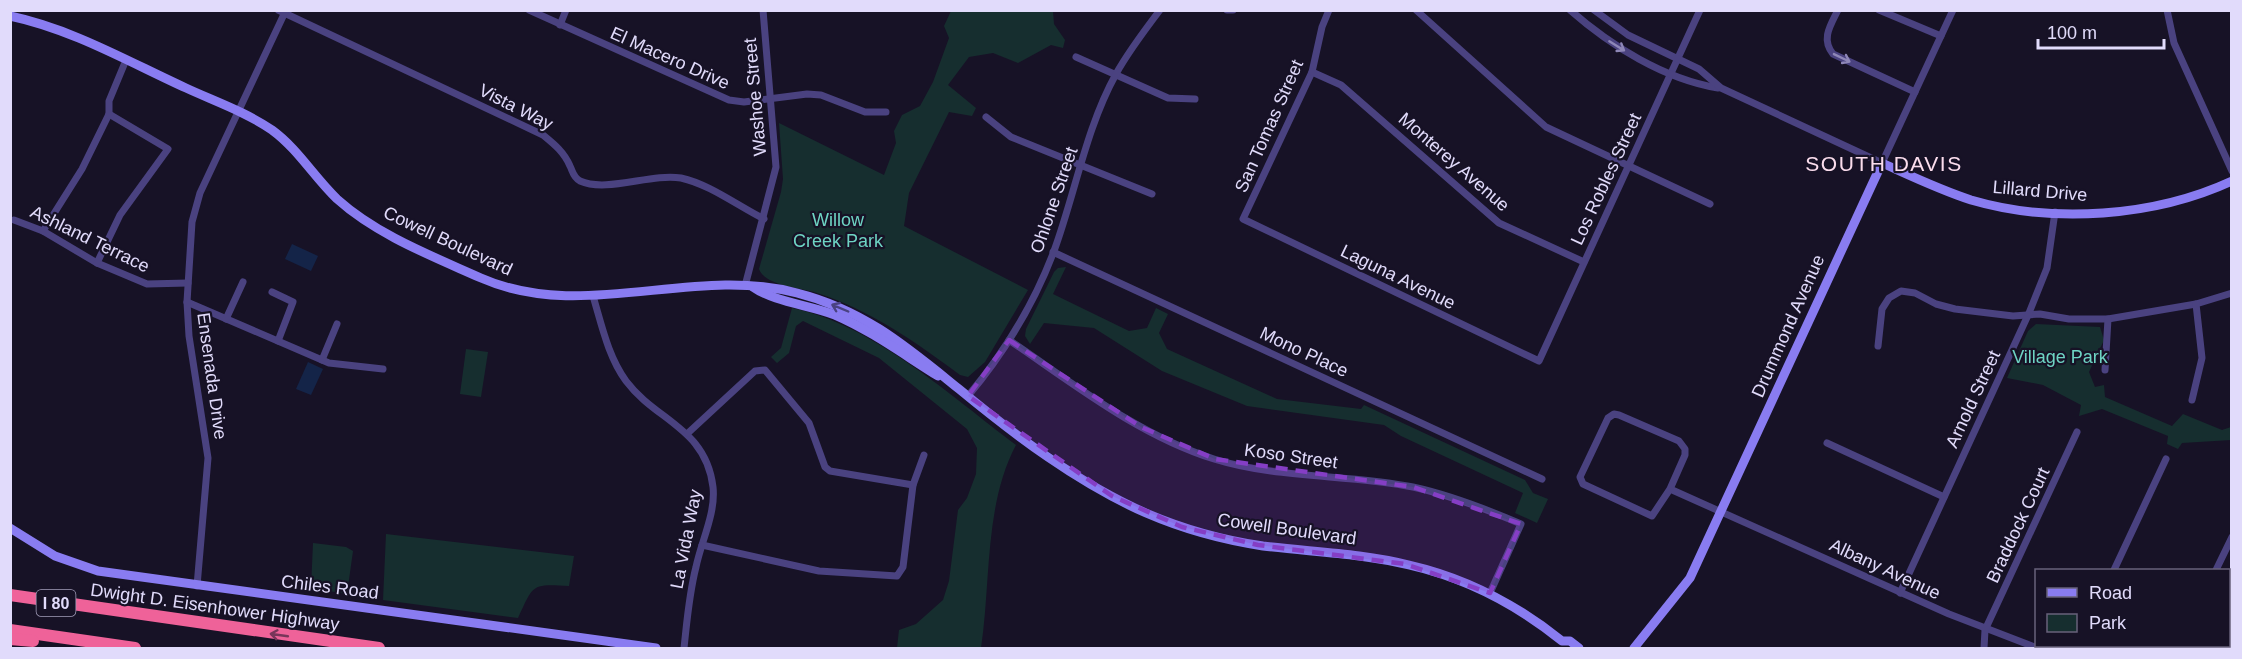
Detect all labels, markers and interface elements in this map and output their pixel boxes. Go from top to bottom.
scale bar [2038,12,2164,50]
street label: El Macero Drive [607,23,733,93]
text: 100 m [2047,23,2097,43]
street label: Washoe Street [740,37,770,157]
one-way arrow [1608,40,1625,52]
one-way arrow [1833,53,1851,65]
street label: San Tomas Street [1231,57,1307,195]
street label: Vista Way [476,80,556,134]
street label: Monterey Avenue [1395,109,1513,215]
street label: Los Robles Street [1567,110,1645,248]
street label: Ohlone Street [1026,144,1082,256]
district label: SOUTH DAVIS [1805,152,1963,175]
street label: Lillard Drive [1992,177,2088,205]
street label: Ashland Terrace [27,202,153,276]
street label: Cowell Boulevard [380,202,516,280]
park label: Willow Creek Park [793,210,884,251]
street label: Laguna Avenue [1338,241,1458,313]
street label: Drummond Avenue [1748,252,1828,400]
one-way arrow [832,302,850,313]
street label: Ensenada Drive [193,311,231,441]
street label: Mono Place [1257,323,1351,381]
street label: Arnold Street [1942,347,2004,451]
park label: Village Park [2012,347,2109,367]
street label: Koso Street [1243,440,1339,472]
street label: Braddock Court [1983,464,2053,586]
street label: La Vida Way [667,487,705,591]
street label: Cowell Boulevard [1216,509,1358,549]
street label: Albany Avenue [1826,535,1944,603]
legend [2035,569,2230,647]
street label: Chiles Road [280,571,380,603]
street label: Dwight D. Eisenhower Highway [89,580,341,634]
text: Road [2089,583,2132,603]
road number: I 80 [36,590,76,616]
text: Park [2089,613,2127,633]
one-way arrow [270,629,290,640]

